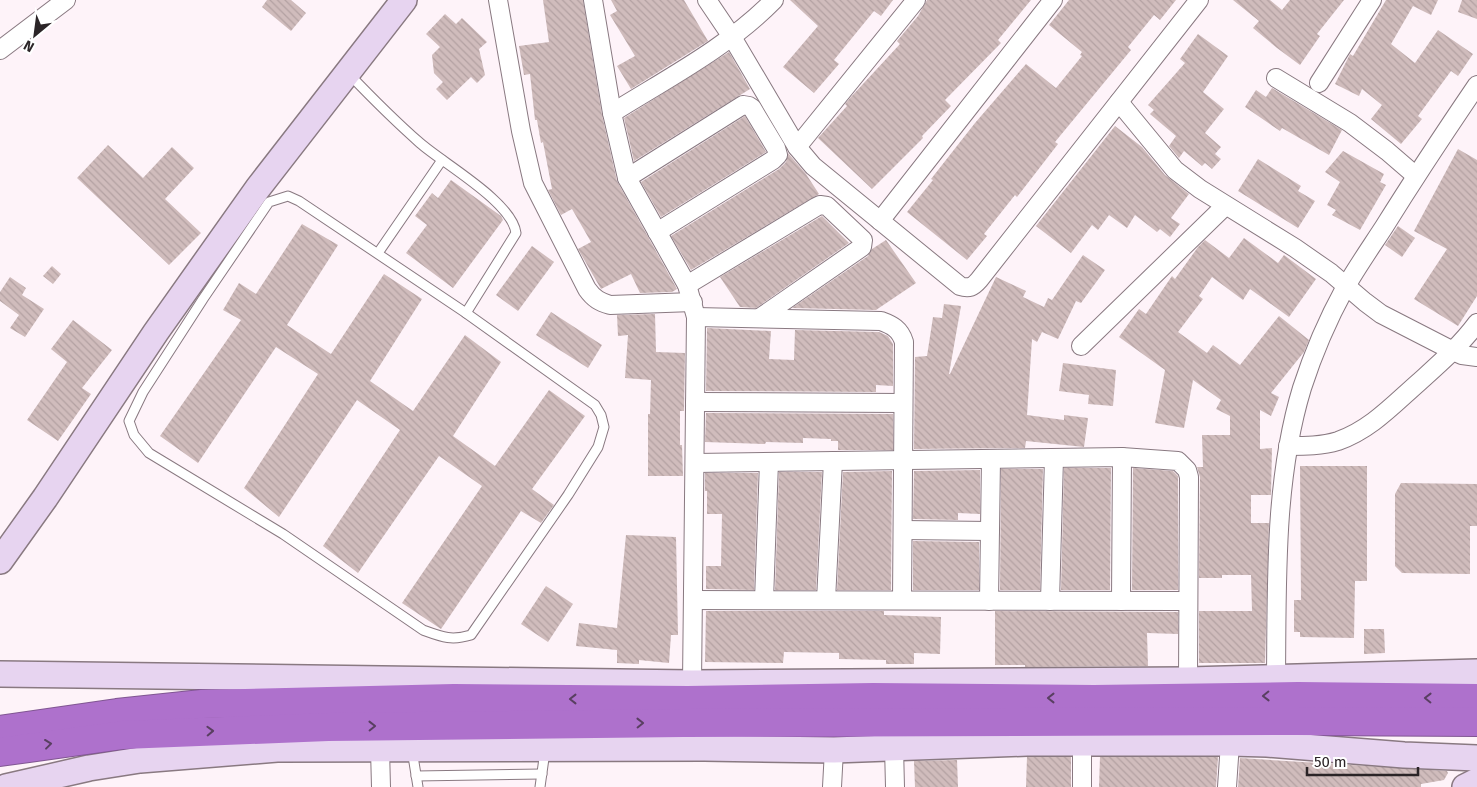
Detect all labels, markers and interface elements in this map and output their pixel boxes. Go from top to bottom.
north arrow [10,10,60,60]
text: N [21,36,37,56]
one-way arrow [1262,691,1270,702]
one-way arrow [1047,693,1054,703]
one-way arrow [1424,693,1432,703]
one-way arrow [569,694,577,704]
one-way arrow [636,718,644,728]
one-way arrow [369,721,377,731]
one-way arrow [206,725,214,736]
one-way arrow [44,740,53,750]
scale bar [1307,744,1418,776]
text: 50 m [1314,753,1347,771]

